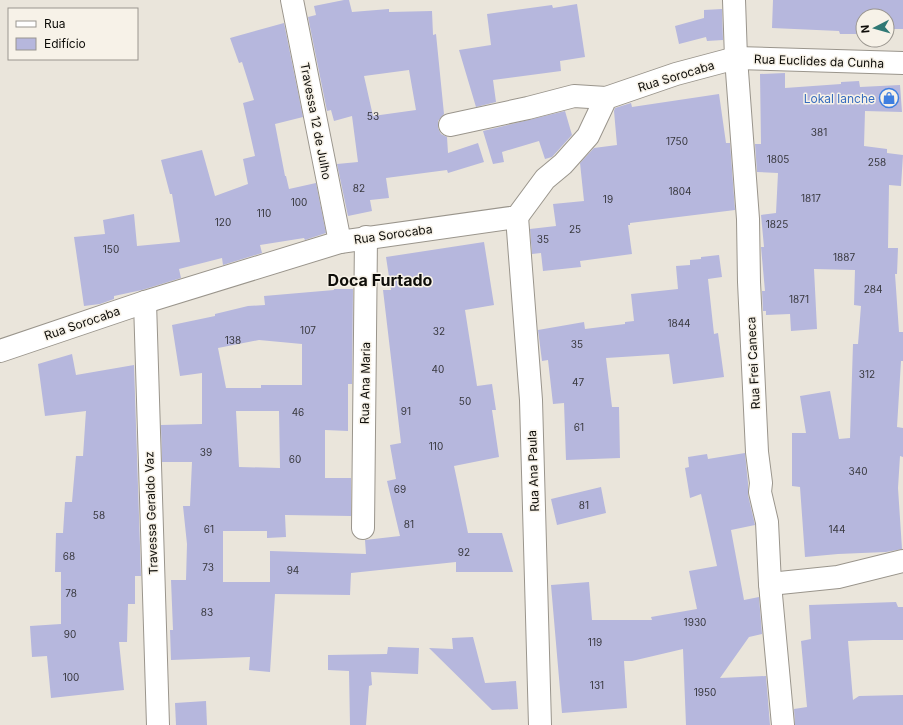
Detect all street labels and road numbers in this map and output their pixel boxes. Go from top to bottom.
street label: Rua Euclides da Cunha [754,51,884,71]
street label: Rua Sorocaba [636,57,716,95]
street label: Travessa 12 de Julho [297,61,335,181]
street label: Rua Sorocaba [353,221,433,247]
street label: Rua Sorocaba [42,303,122,343]
street label: Rua Frei Caneca [743,316,763,410]
street label: Rua Ana Maria [357,342,373,424]
street label: Rua Ana Paula [524,430,542,512]
street label: Travessa Geraldo Vaz [141,451,161,575]

